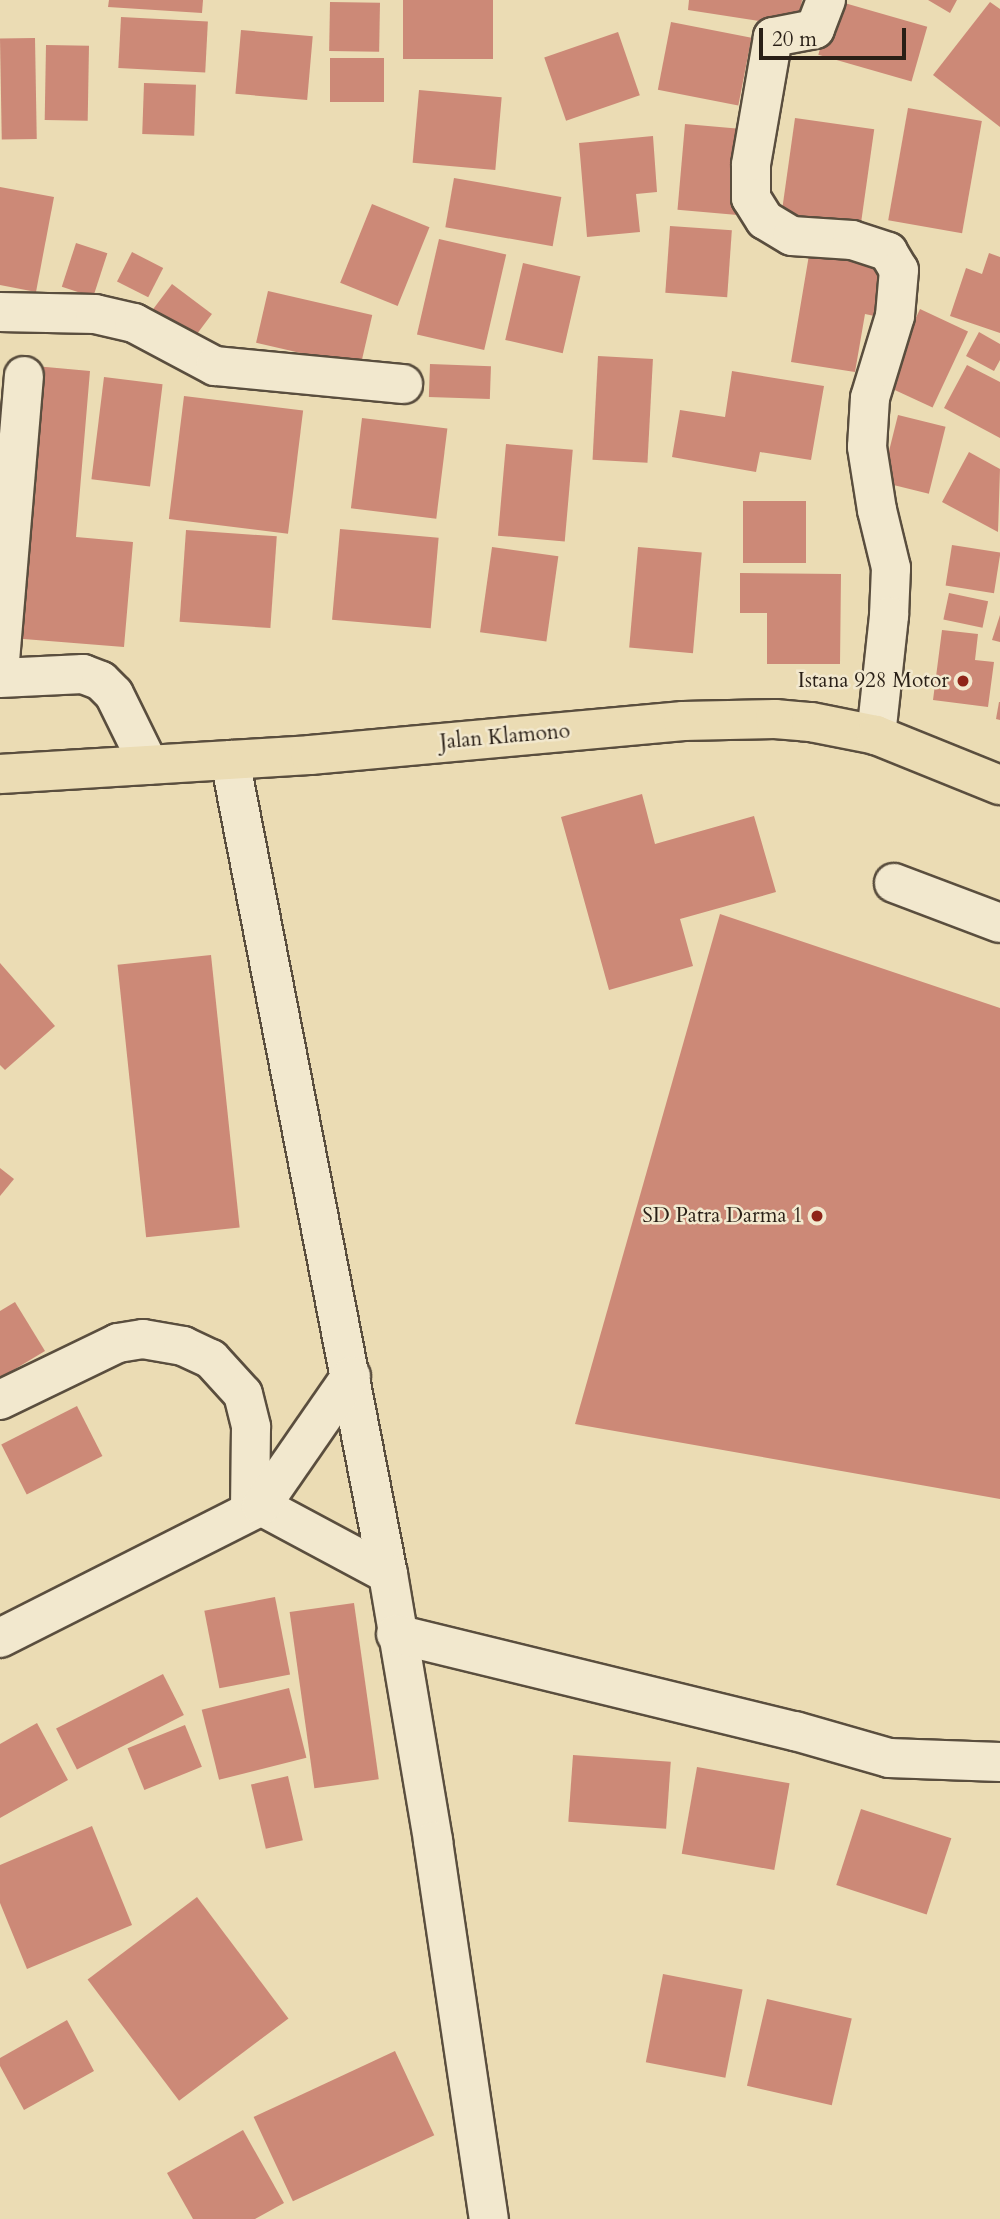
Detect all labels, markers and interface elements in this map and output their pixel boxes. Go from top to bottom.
scale bar [762,14,909,58]
text: 20 m [772,25,817,54]
place label: Istana 928 Motor [798,668,949,694]
marker: Istana 928 Motor [955,673,971,689]
street label: Jalan Klamono [439,719,571,755]
place label: SD Patra Darma 1 [642,1203,803,1229]
marker: SD Patra Darma 1 [809,1208,825,1224]

